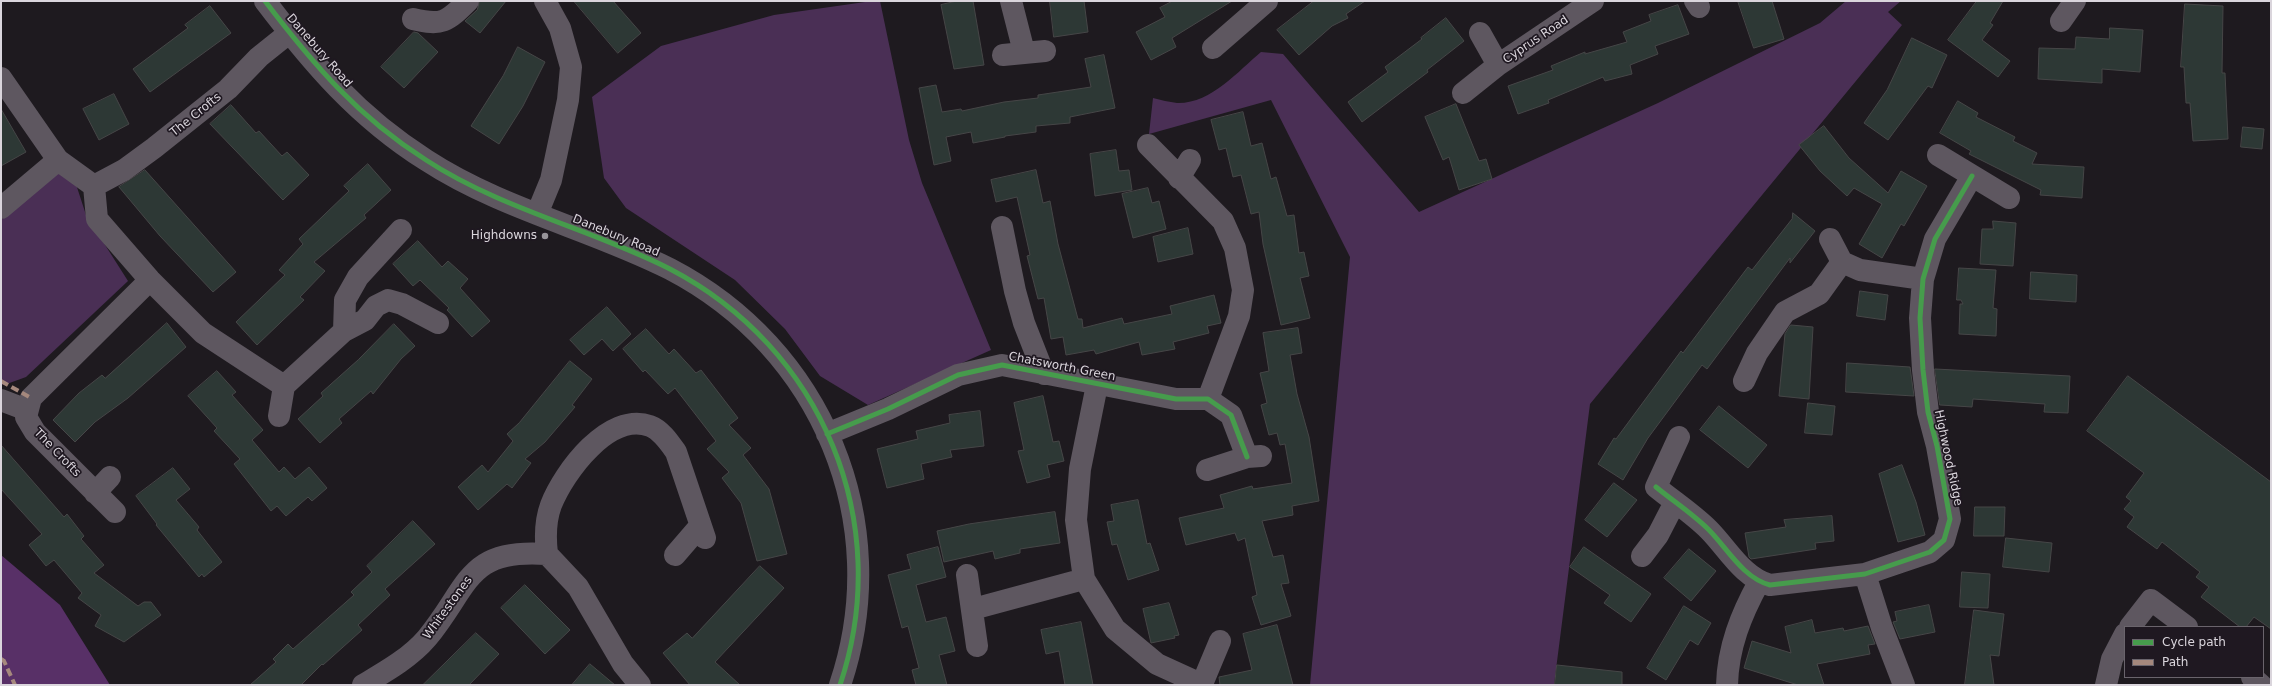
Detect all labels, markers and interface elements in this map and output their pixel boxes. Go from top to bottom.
street label: Danebury Road [283,11,355,91]
street label: Cyprus Road [1501,13,1571,67]
street label: The Crofts [168,90,224,140]
street label: Danebury Road [570,212,662,260]
place label: Highdowns [471,229,537,243]
marker: Highdowns [540,231,550,241]
street label: Chatsworth Green [1007,350,1117,384]
street label: Highwood Ridge [1931,409,1965,507]
street label: The Crofts [30,426,84,480]
street label: Whitestones [420,574,476,642]
legend [2124,626,2264,678]
text: Cycle path [2162,635,2226,649]
text: Path [2162,655,2188,669]

